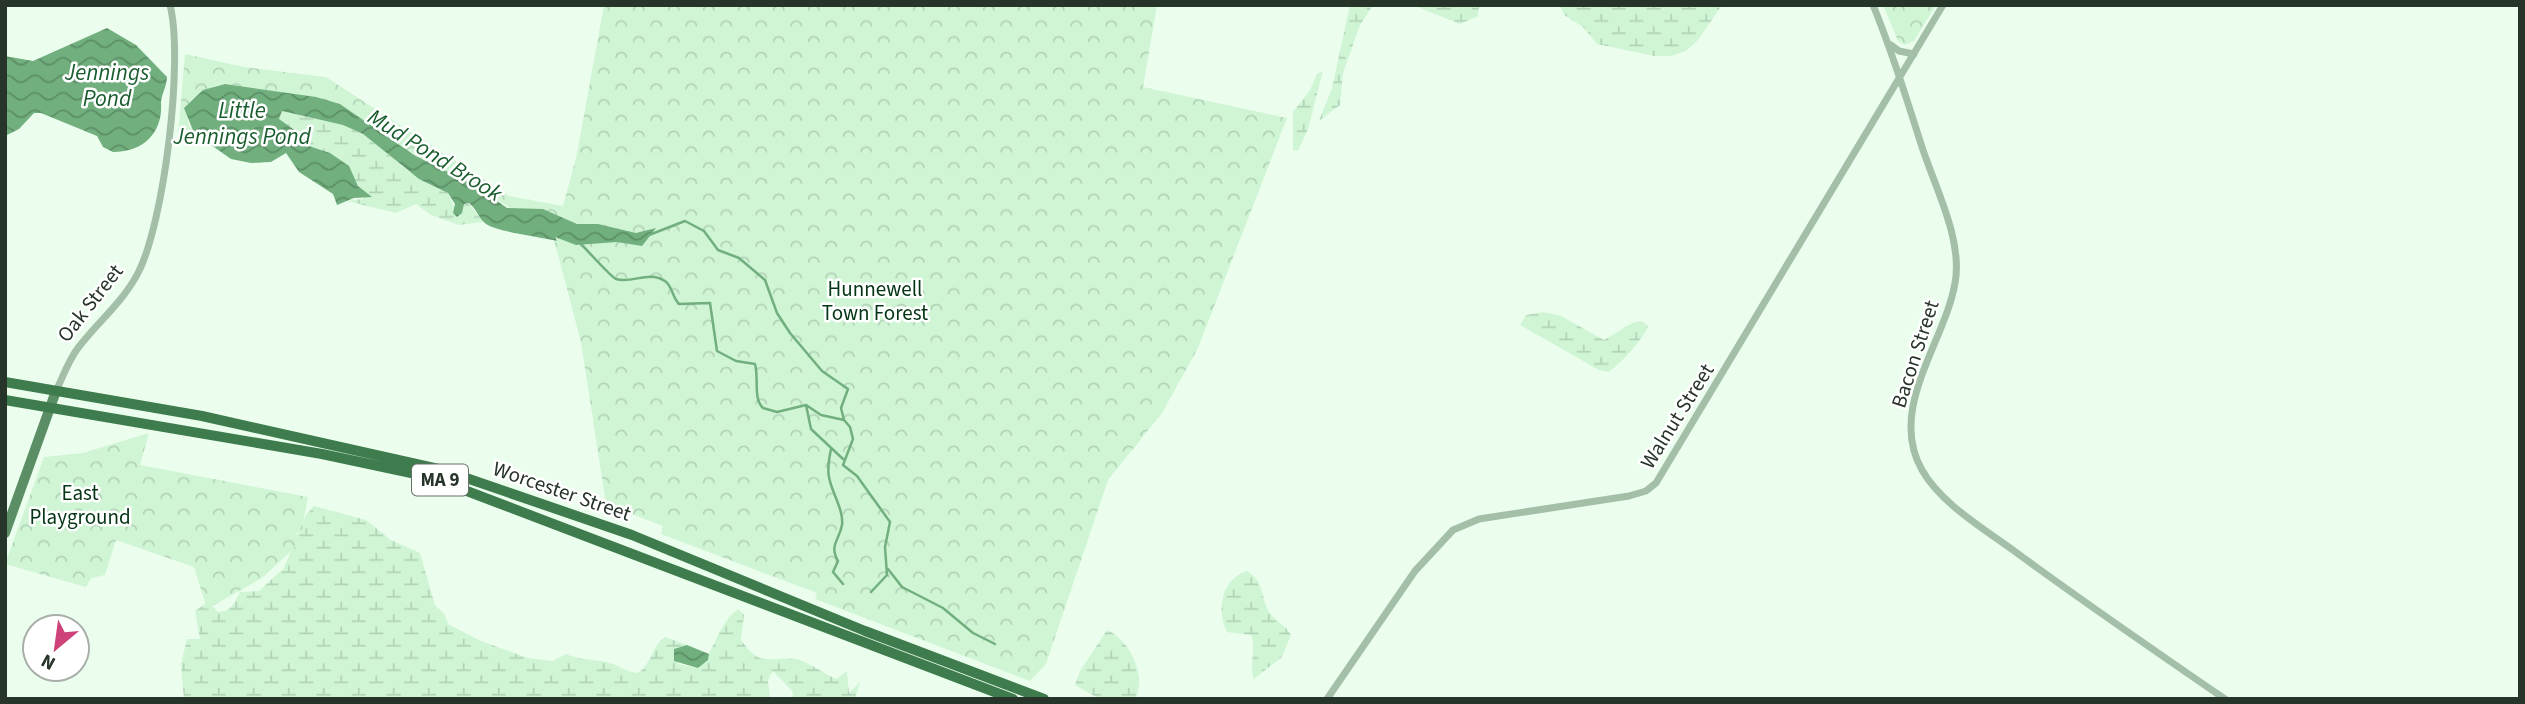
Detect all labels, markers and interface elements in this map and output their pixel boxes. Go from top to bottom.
water label: Jennings Pond [64,56,149,115]
water label: Little Jennings Pond [172,94,312,153]
water label: Mud Pond Brook [361,100,510,210]
street label: Oak Street [50,258,130,348]
park label: Hunnewell Town Forest [822,274,928,328]
street label: Bacon Street [1883,296,1947,412]
street label: Walnut Street [1633,358,1721,474]
street label: Worcester Street [489,453,635,529]
road number: MA 9 [412,464,468,495]
park label: East Playground [29,478,131,532]
north arrow [21,613,91,683]
text: N [36,647,61,676]

